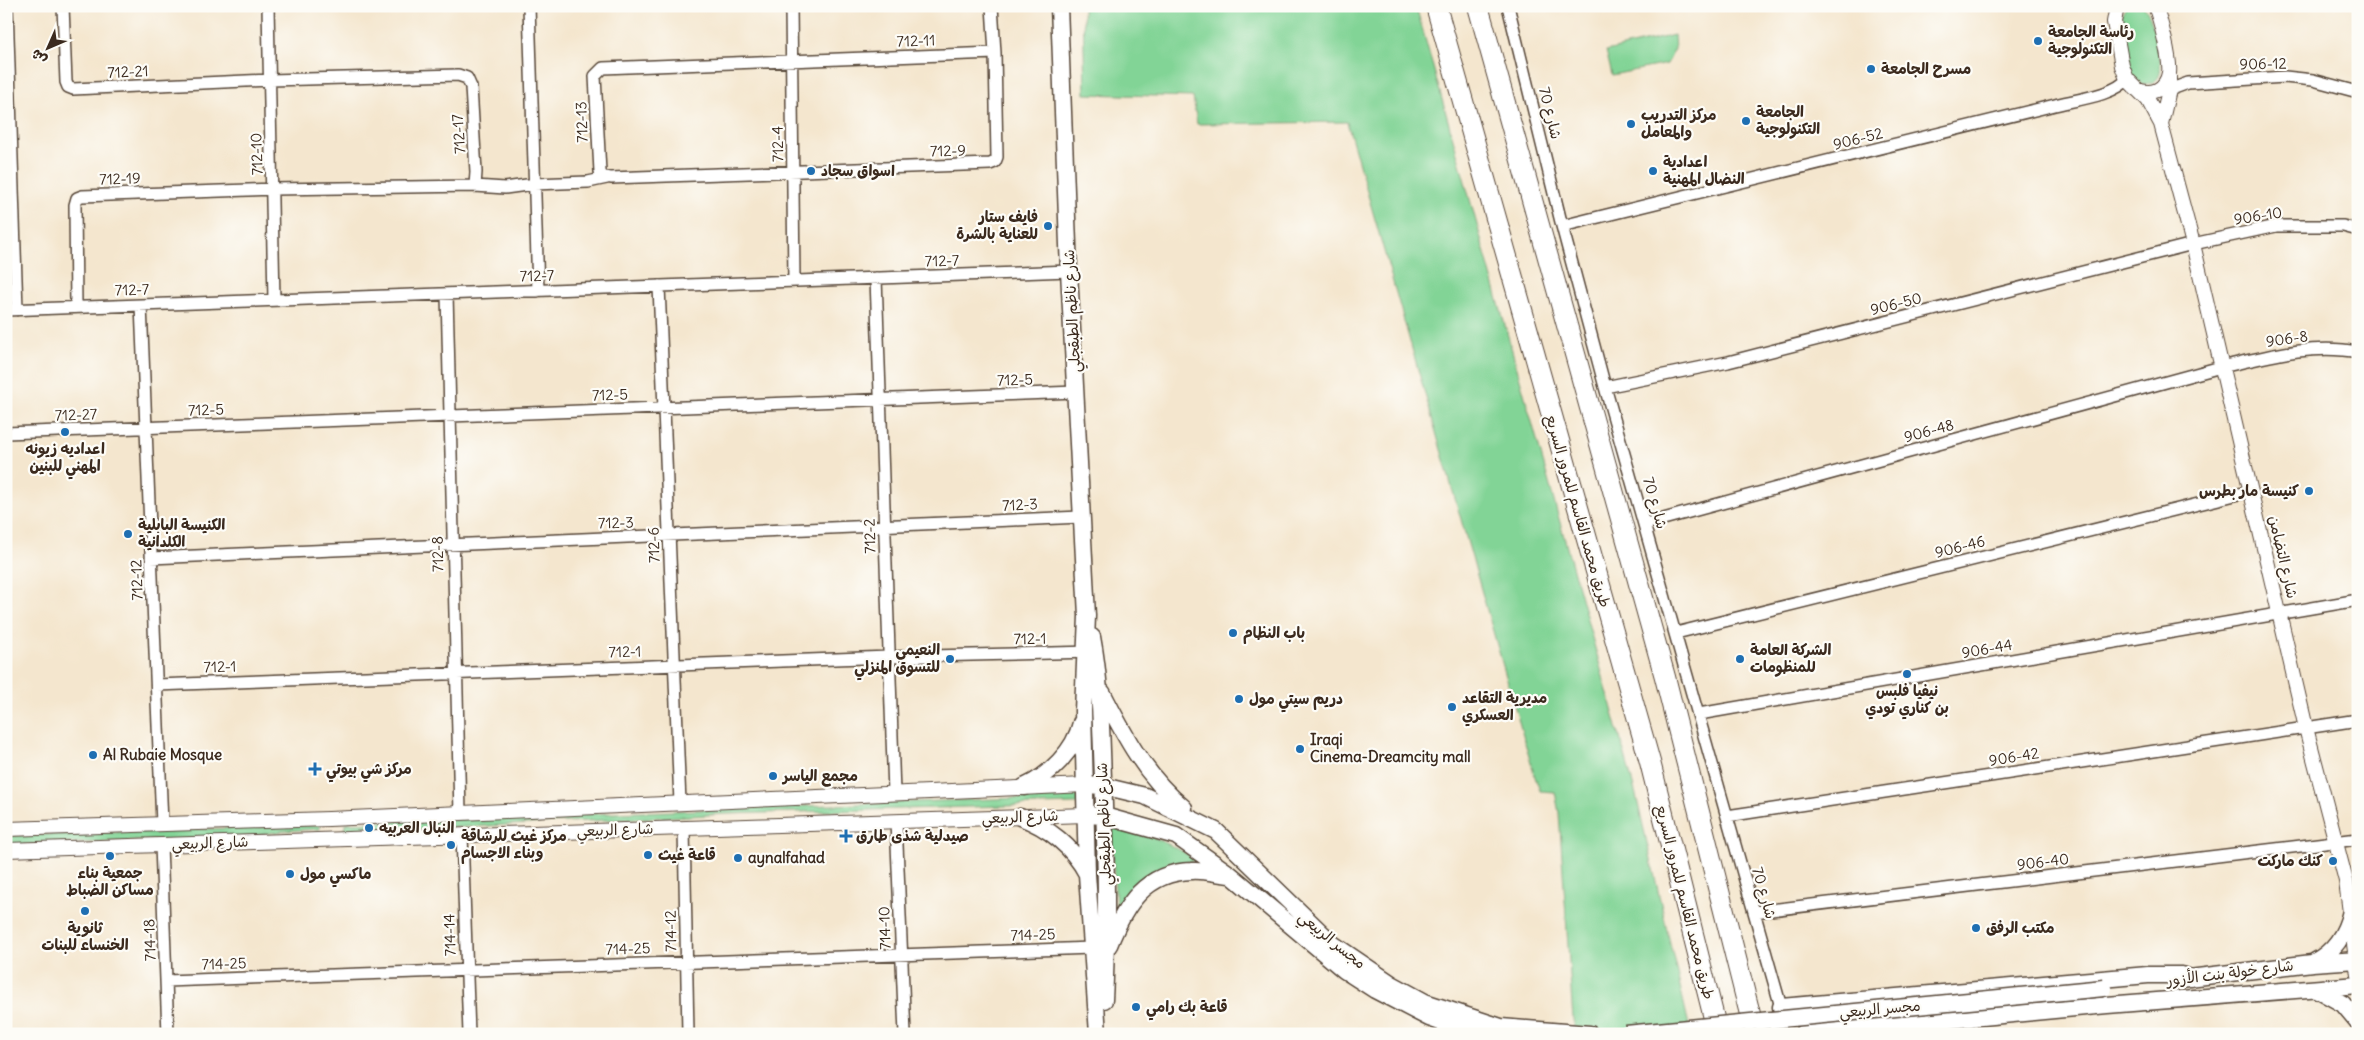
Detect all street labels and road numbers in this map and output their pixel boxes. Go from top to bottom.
street label: 712-11 [896,30,936,51]
street label: 906-12 [2239,54,2287,73]
street label: 712-21 [107,61,149,82]
street label: شارع 70 [1534,85,1566,141]
street label: 712-13 [571,101,592,143]
street label: 712-17 [448,113,469,155]
street label: 906-52 [1831,123,1885,154]
street label: 712-4 [768,125,787,162]
street label: 712-10 [246,132,267,176]
street label: 712-9 [930,140,966,161]
street label: 712-19 [99,168,141,189]
street label: 906-10 [2232,202,2283,229]
street label: شارع ناظم الطبقجلي [1059,249,1088,373]
street label: 712-7 [925,250,959,271]
street label: 712-7 [520,265,554,286]
street label: 712-7 [115,279,149,300]
street label: 906-50 [1868,288,1923,319]
street label: 906-8 [2265,326,2309,351]
street label: 712-5 [997,369,1033,390]
street label: 712-5 [592,384,628,405]
street label: 712-5 [188,399,224,420]
street label: 712-27 [54,404,98,425]
street label: طريق محمد القاسم للمرور السريع [1540,412,1615,610]
street label: 906-48 [1902,415,1956,446]
street label: شارع 70 [1638,475,1672,531]
street label: 712-3 [1002,494,1038,515]
street label: 712-3 [598,512,634,533]
street label: شارع التضامن [2264,514,2302,600]
street label: 712-2 [859,518,880,554]
street label: 712-6 [643,527,664,563]
street label: 906-46 [1933,531,1987,562]
street label: 712-8 [428,536,447,572]
street label: 712-12 [126,559,147,601]
street label: 712-1 [1013,629,1046,648]
street label: 906-44 [1960,635,2014,662]
street label: 712-1 [608,641,642,662]
street label: 712-1 [203,656,237,677]
street label: 906-42 [1988,743,2040,770]
street label: شارع ناظم الطبقجلي [1092,762,1119,886]
street label: طريق محمد القاسم للمرور السريع [1650,803,1719,1002]
street label: شارع الربيعي [981,806,1059,831]
street label: شارع الربيعي [576,819,654,844]
street label: شارع الربيعي [171,832,249,857]
street label: 906-40 [2016,849,2070,874]
street label: شارع 70 [1747,865,1781,921]
street label: 714-10 [874,906,895,950]
street label: مجسر الربيعي [1292,907,1370,976]
street label: 714-12 [661,910,680,952]
street label: 714-14 [439,913,460,957]
street label: 714-18 [139,919,160,961]
street label: 714-25 [1010,924,1056,945]
street label: 714-25 [605,938,651,959]
street label: 714-25 [201,953,247,974]
street label: شارع خولة بنت الأزور [2164,955,2295,991]
street label: مجسر الربيعي [1838,995,1922,1026]

